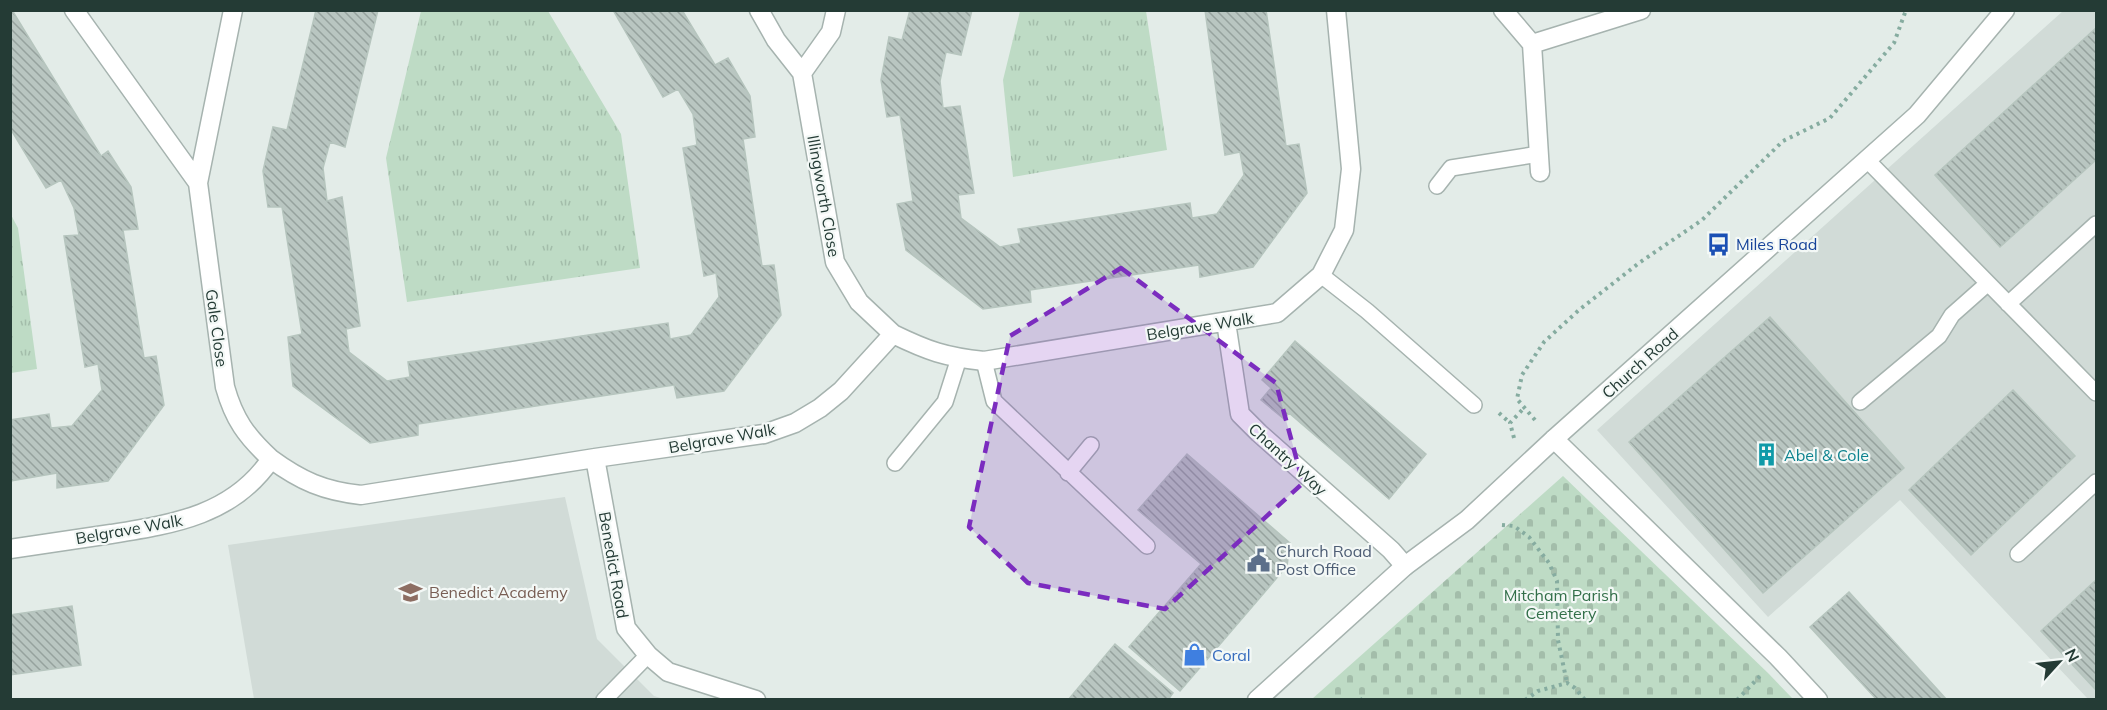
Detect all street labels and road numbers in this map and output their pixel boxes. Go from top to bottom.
street label: Illingworth Close [803,133,845,259]
street label: Gale Close [202,288,232,368]
street label: Belgrave Walk [1145,308,1256,344]
street label: Church Road [1598,323,1682,403]
street label: Belgrave Walk [667,419,778,457]
street label: Chantry Way [1245,419,1332,500]
street label: Belgrave Walk [74,510,185,548]
street label: Benedict Road [595,510,633,620]

